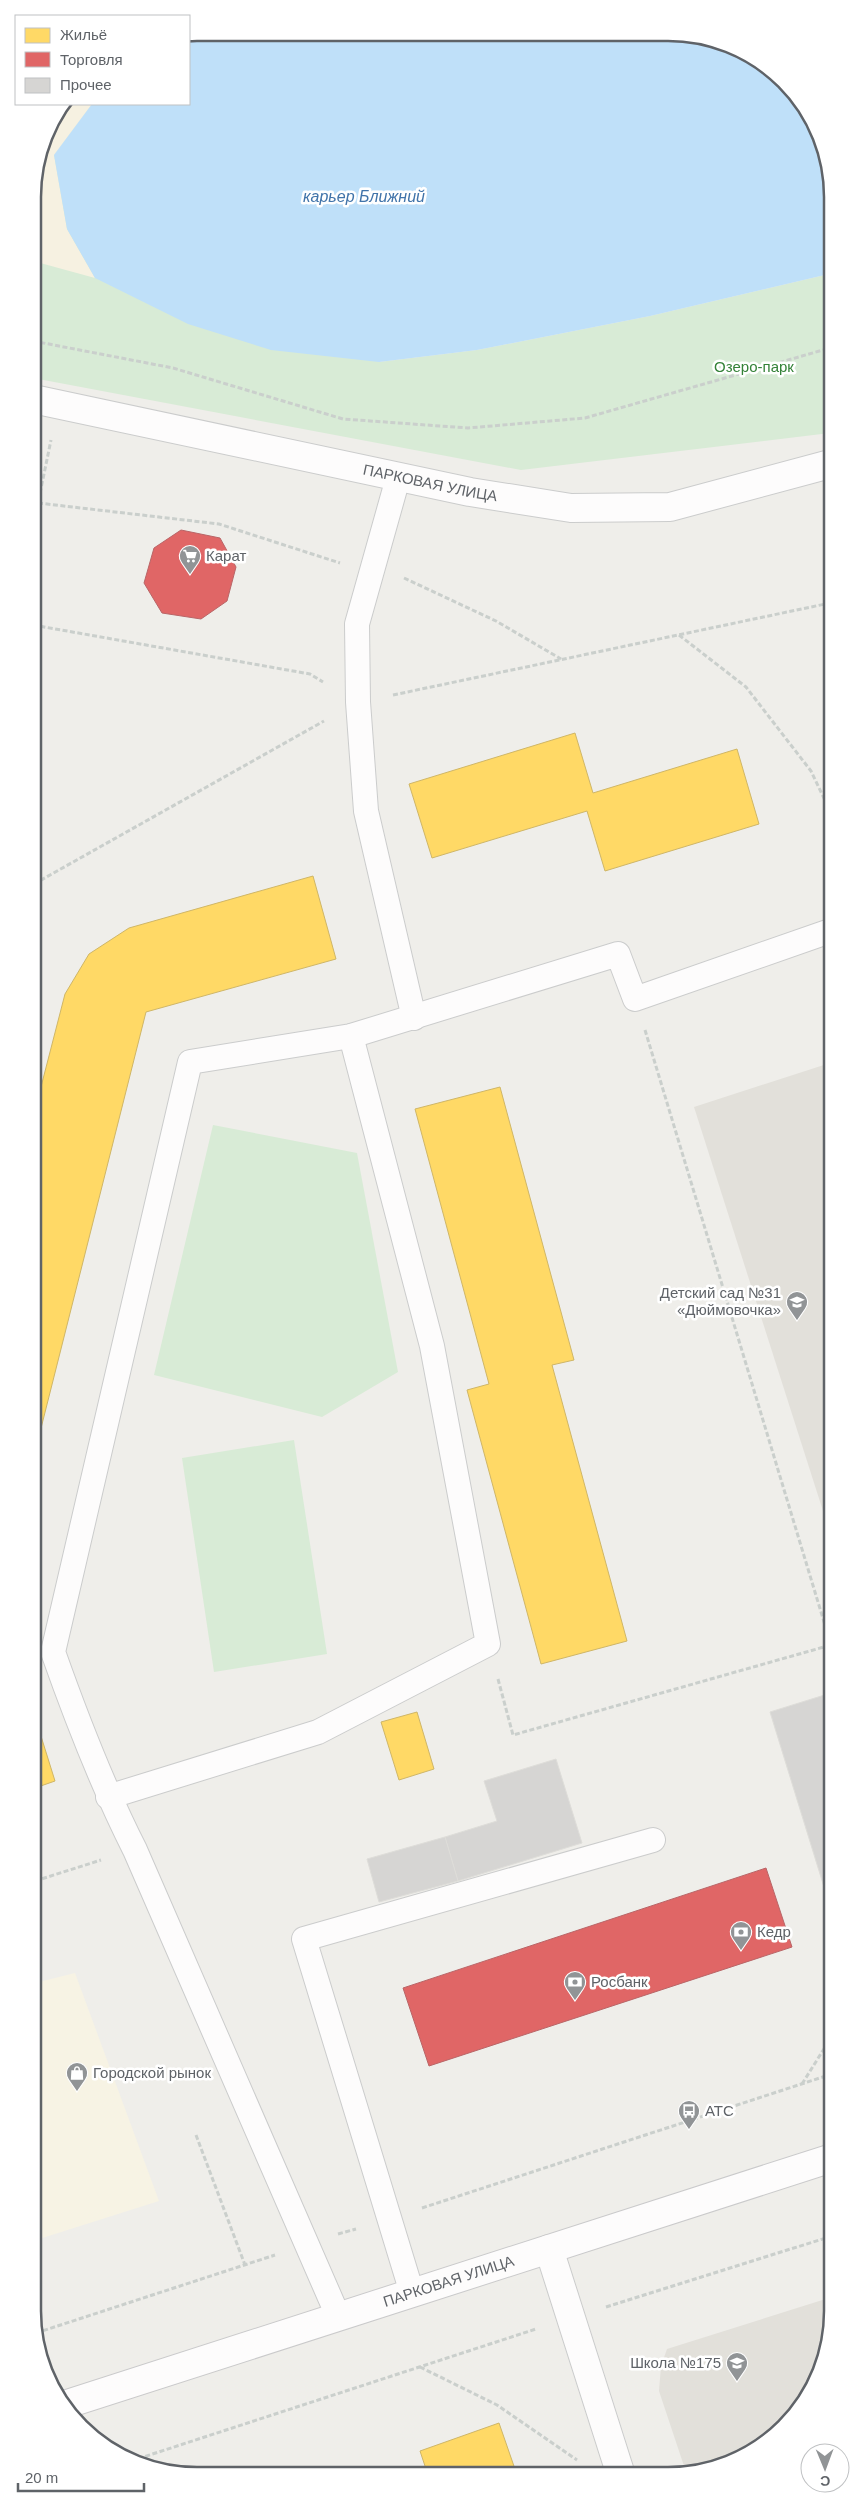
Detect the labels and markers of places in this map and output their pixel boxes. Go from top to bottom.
supermarket icon: Карат [178,544,202,575]
place label: Карат [206,547,246,564]
place label: Детский сад №31 «Дюймовочка» [660,1284,781,1318]
school or university icon: Детский сад №31 «Дюймовочка» [785,1290,809,1321]
bank icon: Кедр [729,1920,753,1951]
place label: Кедр [757,1923,791,1940]
bank icon: Росбанк [563,1970,587,2001]
place label: Росбанк [591,1973,648,1990]
shop icon: Городской рынок [65,2061,89,2092]
place label: Городской рынок [93,2064,211,2081]
bus stop icon: АТС [677,2099,701,2130]
place label: АТС [705,2102,734,2119]
school or university icon: Школа №175 [725,2351,749,2382]
place label: Школа №175 [630,2354,721,2371]

